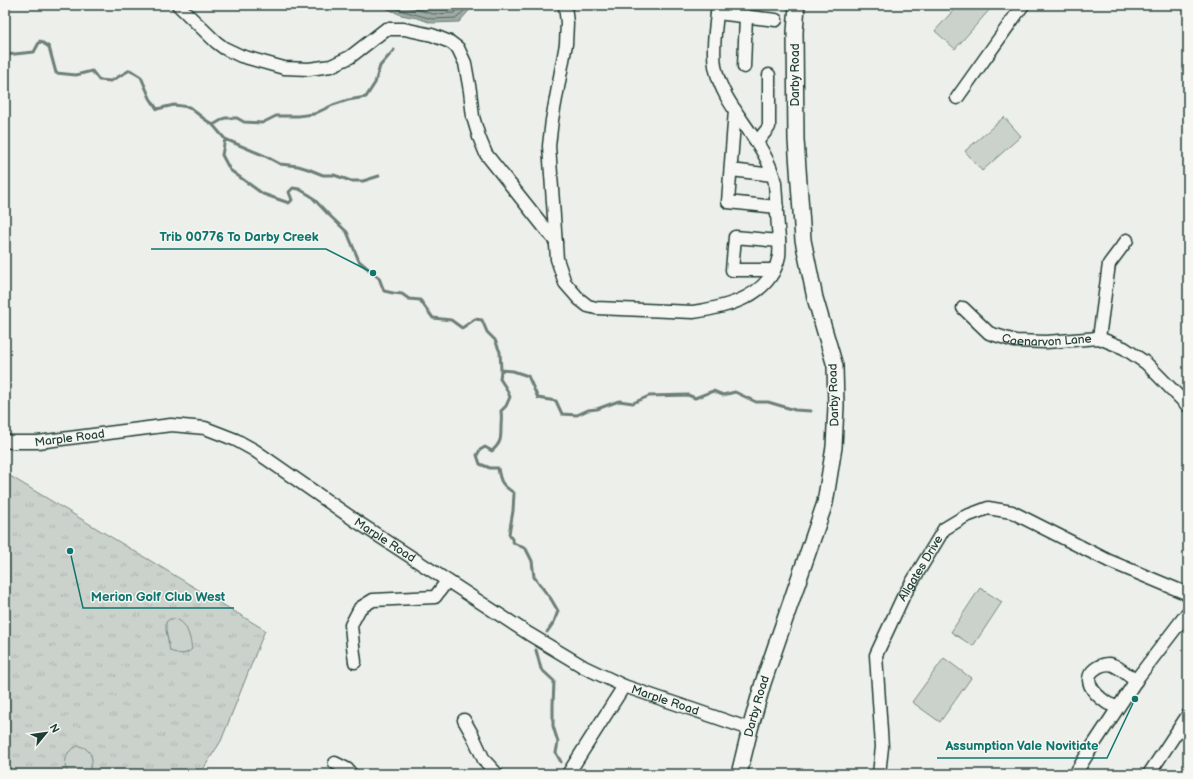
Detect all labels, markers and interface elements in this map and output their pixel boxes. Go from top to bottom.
street label: Darby Road [788,43,803,107]
callout: Trib 00776 To Darby Creek [151,224,326,249]
text: Trib 00776 To Darby Creek [159,229,319,245]
street label: Caenarvon Lane [1000,330,1092,350]
street label: Darby Road [825,363,843,427]
street label: Marple Road [34,426,106,450]
street label: Marple Road [351,514,419,566]
street label: Allgates Drive [895,532,946,604]
callout: Merion Golf Club West [83,583,234,608]
text: Merion Golf Club West [91,589,226,605]
street label: Darby Road [741,673,773,739]
street label: Marple Road [629,682,701,719]
north arrow [26,713,66,753]
text: N [47,722,62,735]
callout: Assumption Vale Novitiate [937,733,1107,758]
text: Assumption Vale Novitiate [945,738,1099,754]

